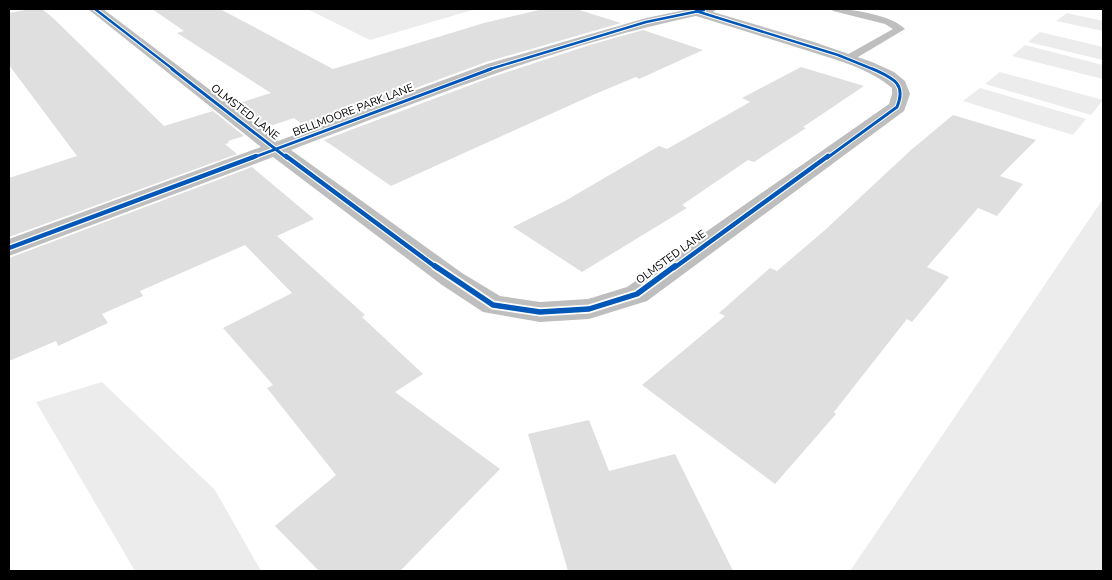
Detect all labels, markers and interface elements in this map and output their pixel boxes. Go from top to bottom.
street label: BELLMOORE PARK LANE [290,80,416,140]
street label: OLMSTED LANE [208,81,282,143]
street label: OLMSTED LANE [633,227,709,287]

